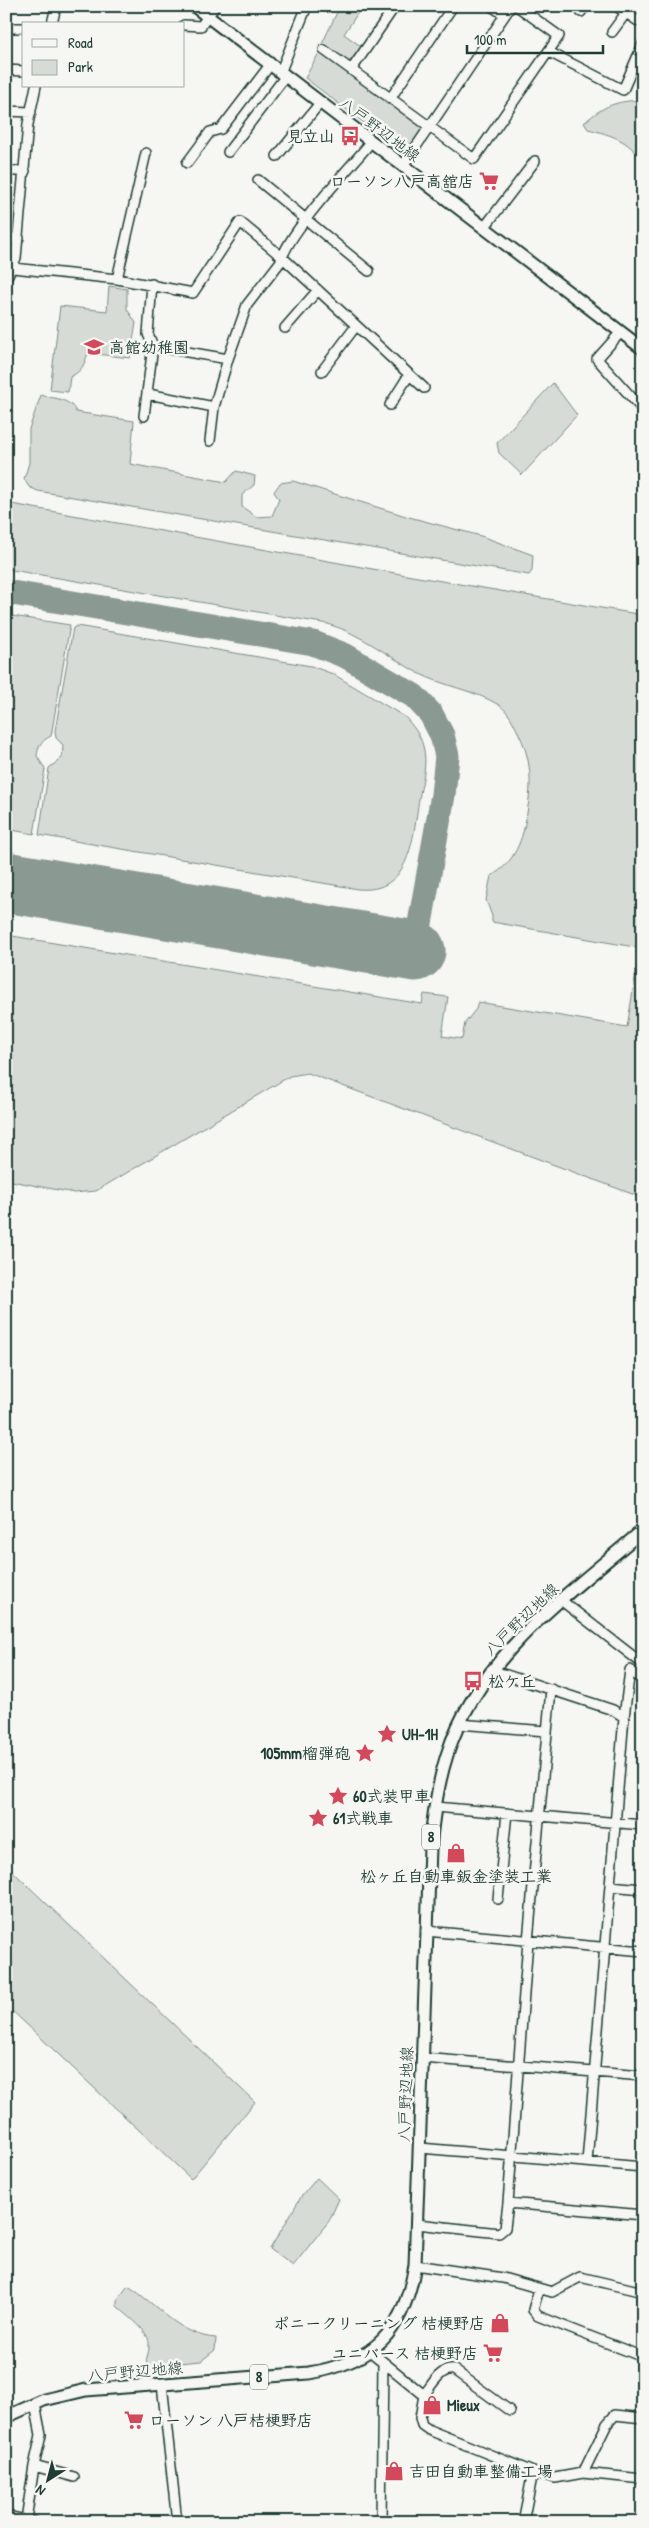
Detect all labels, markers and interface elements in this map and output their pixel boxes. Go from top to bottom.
legend [22,22,185,88]
scale bar [467,22,603,54]
text: 100 m [474,29,507,50]
text: Road [68,32,93,53]
text: Park [68,56,93,77]
street label: 八戸野辺地線 [335,91,425,167]
place label: 見立山 [287,125,335,147]
bus stop icon: 見立山 [339,125,361,147]
place label: ローソン八戸高舘店 [330,170,474,192]
supermarket icon: ローソン八戸高舘店 [478,170,500,192]
school or university icon: 高館幼稚園 [83,336,105,358]
place label: 高館幼稚園 [109,336,189,358]
street label: 八戸野辺地線 [479,1578,563,1660]
bus stop icon: 松ケ丘 [462,1670,484,1692]
place label: 松ケ丘 [488,1670,536,1692]
place icon: UH-1H [376,1723,398,1745]
place label: UH-1H [402,1723,439,1745]
place label: 105mm榴弾砲 [260,1742,350,1764]
place icon: 105mm榴弾砲 [354,1742,376,1764]
place icon: 60式装甲車 [327,1785,349,1807]
place label: 60式装甲車 [353,1785,431,1807]
place icon: 61式戦車 [307,1807,329,1829]
place label: 61式戦車 [333,1807,393,1829]
road number: 8 [422,1824,440,1850]
shop icon: 松ヶ丘自動車鈑金塗装工業 [445,1842,467,1864]
place label: 松ヶ丘自動車鈑金塗装工業 [360,1865,552,1887]
street label: 八戸野辺地線 [392,2046,418,2142]
place label: ポニークリーニング 桔梗野店 [273,2312,485,2334]
shop icon: ポニークリーニング 桔梗野店 [489,2312,511,2334]
place label: ユニバース 桔梗野店 [331,2342,478,2364]
supermarket icon: ユニバース 桔梗野店 [482,2342,504,2364]
street label: 八戸野辺地線 [86,2356,184,2386]
road number: 8 [250,2364,268,2390]
shop icon: Mieux [421,2394,443,2416]
place label: Mieux [447,2394,480,2416]
supermarket icon: ローソン 八戸桔梗野店 [123,2409,145,2431]
place label: ローソン 八戸桔梗野店 [149,2409,313,2431]
north arrow [22,2456,72,2506]
shop icon: 吉田自動車整備工場 [383,2460,405,2482]
place label: 吉田自動車整備工場 [409,2460,553,2482]
text: N [31,2481,49,2501]

